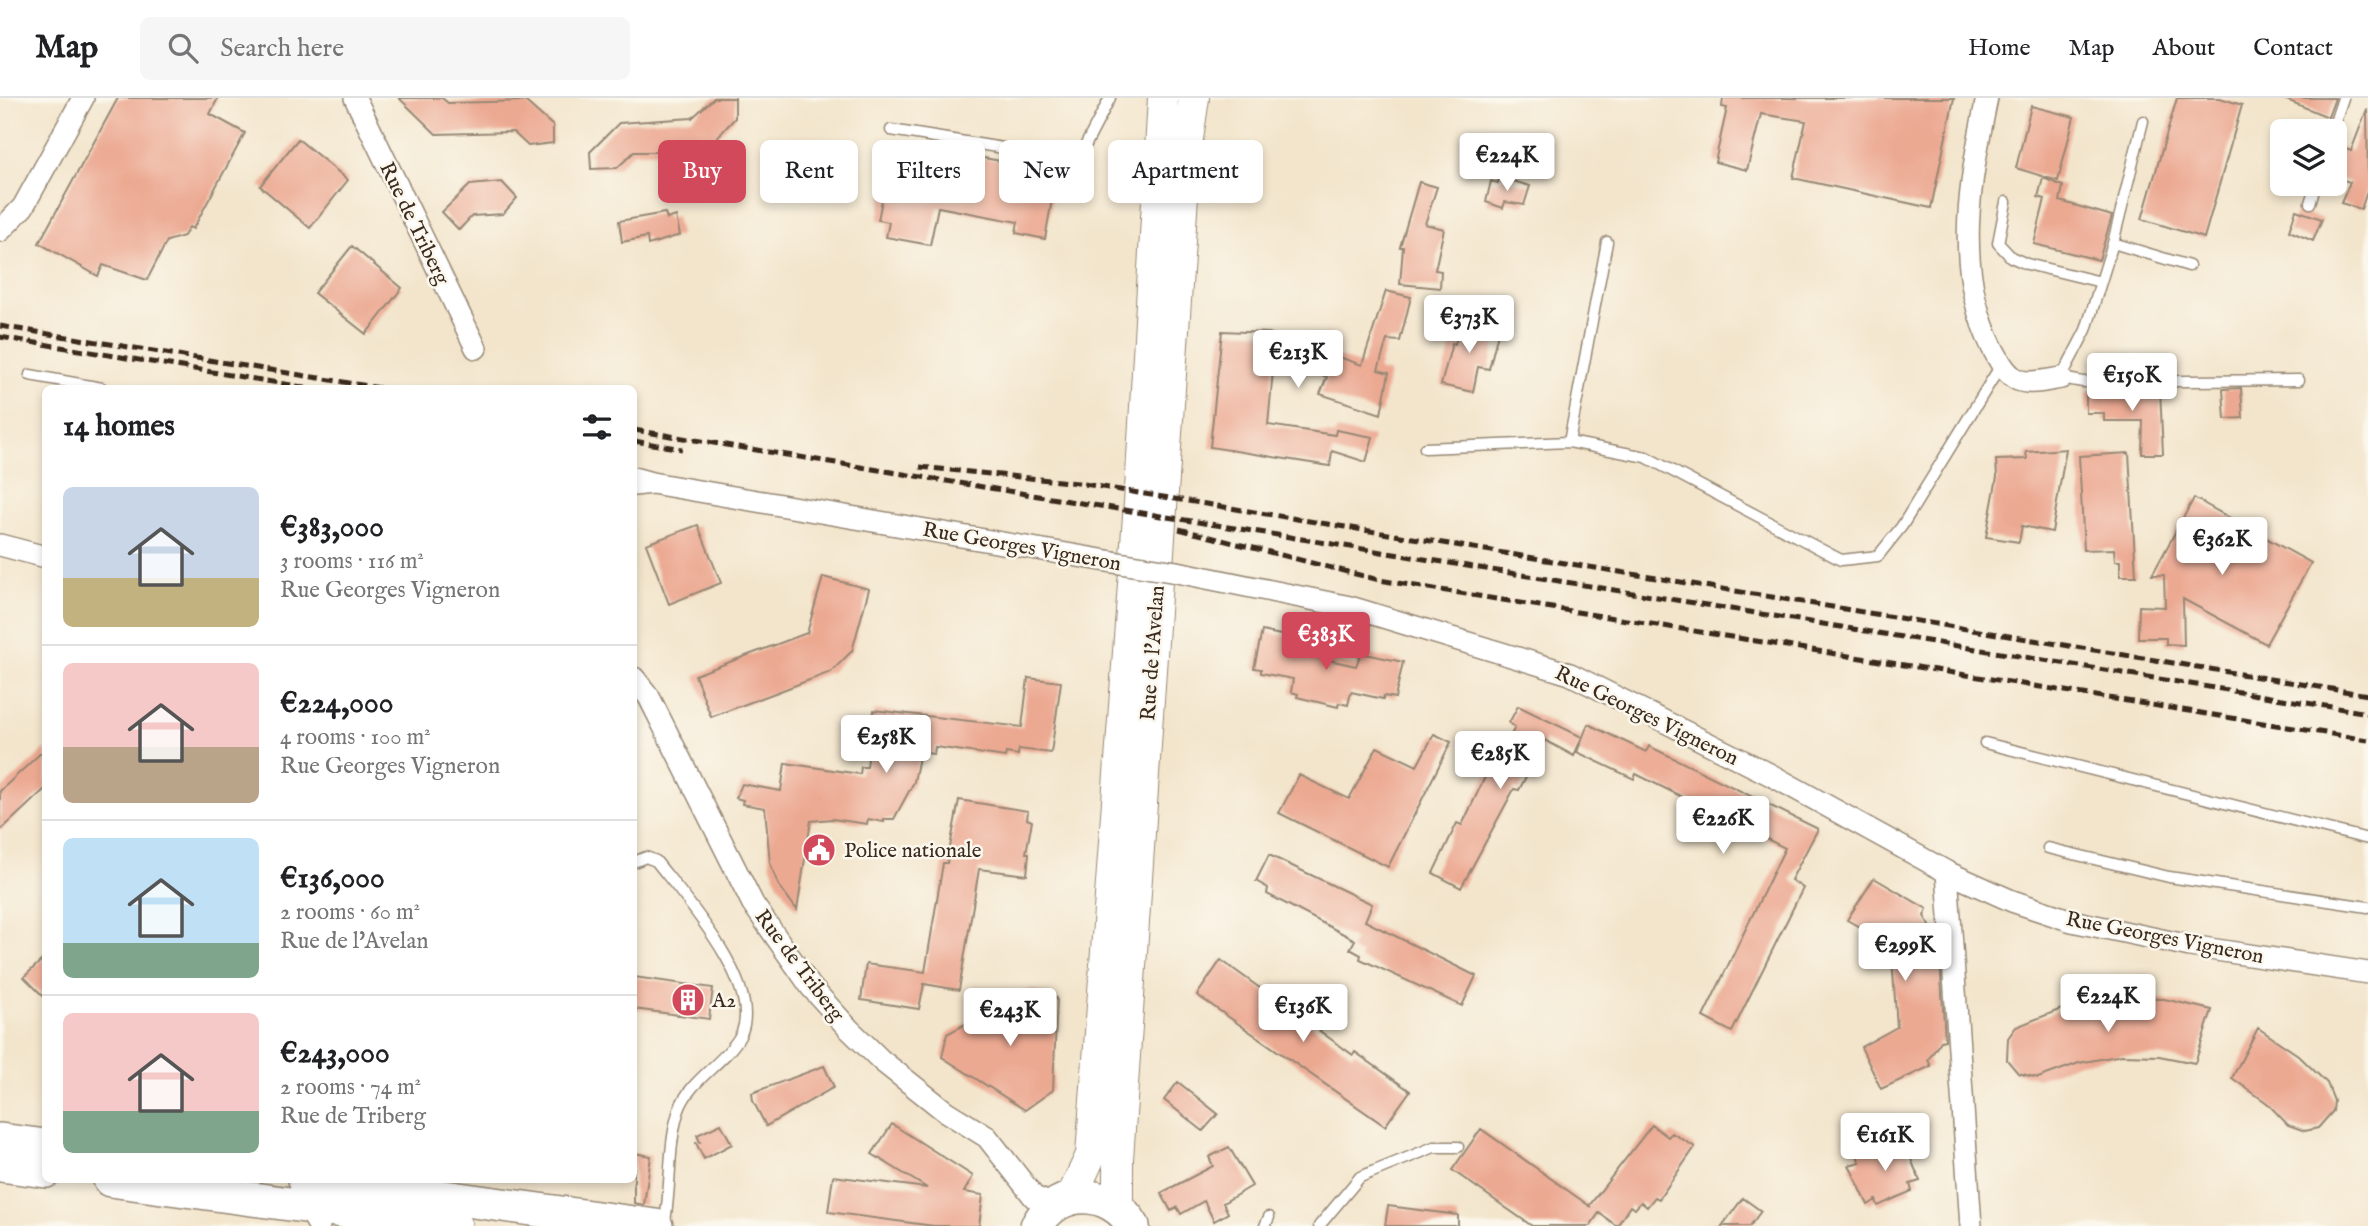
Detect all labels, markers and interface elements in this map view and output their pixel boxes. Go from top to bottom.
search box [140,17,630,80]
text: Map [35,27,98,69]
icon: search [164,29,202,67]
text: Search here [220,32,344,65]
text: Home [1968,33,2031,64]
text: Map [2069,33,2115,64]
text: About [2153,33,2215,64]
text: Contact [2253,33,2333,64]
map controls [2270,119,2347,196]
button: layers [2270,119,2347,196]
pin: €224K [1458,134,1556,193]
chip: Buy [658,140,746,203]
chip: Rent [760,140,858,203]
chip: Filters [872,140,985,203]
chip: New [999,140,1094,203]
chip: Apartment [1108,140,1263,203]
text: €224K [1476,141,1538,170]
street label: Rue de Triberg [372,158,455,290]
pin: €373K [1420,296,1518,355]
text: €373K [1440,303,1498,332]
pin: €213K [1249,330,1347,390]
text: €213K [1269,338,1327,367]
pin: €150K [2083,354,2181,413]
text: €150K [2103,361,2161,390]
text: 14 homes [63,408,175,446]
icon: filters [578,408,616,446]
text: €383,000 [280,509,384,547]
icon: home [119,515,203,599]
street label: Rue Georges Vigneron [920,517,1123,578]
pin: €362K [2173,518,2271,577]
text: €362K [2192,525,2252,554]
text: 3 rooms · 116 m² [280,547,424,576]
text: Rue Georges Vigneron [280,576,500,605]
street label: Rue de l'Avelan [1135,584,1172,722]
pin: €383K [1277,612,1375,672]
text: €383K [1298,620,1354,649]
street label: Rue Georges Vigneron [1550,660,1743,773]
text: €224,000 [280,685,393,723]
icon: home [119,691,203,775]
pin: €258K [837,716,935,775]
text: 4 rooms · 100 m² [280,723,431,752]
text: €258K [857,723,915,752]
pin: €285K [1451,732,1549,791]
text: €285K [1471,739,1529,768]
text: Rue Georges Vigneron [280,752,500,781]
pin: €226K [1674,796,1772,856]
text: €226K [1692,804,1754,833]
public building icon: Police nationale [800,831,838,869]
place label: Police nationale [844,838,982,865]
text: €136,000 [280,860,385,898]
icon: home [119,866,203,950]
text: 2 rooms · 60 m² [280,898,420,927]
street label: Rue de Triberg [748,905,850,1028]
street label: Rue Georges Vigneron [2063,906,2266,971]
pin: €299K [1856,924,1954,983]
text: Rue de l'Avelan [280,927,429,956]
text: €299K [1875,931,1935,960]
pin: €224K [2059,974,2157,1034]
building icon: A2 [669,981,707,1019]
text: €224K [2077,982,2139,1011]
pin: €136K [1254,984,1352,1044]
place label: A2 [711,988,736,1015]
pin: €243K [961,988,1059,1048]
text: €136K [1275,992,1331,1021]
text: €243K [980,996,1040,1025]
text: €243,000 [280,1035,390,1073]
icon: home [119,1041,203,1125]
text: 2 rooms · 74 m² [280,1073,421,1102]
text: Rue de Triberg [280,1102,426,1131]
pin: €161K [1836,1114,1934,1173]
text: €161K [1857,1121,1913,1150]

